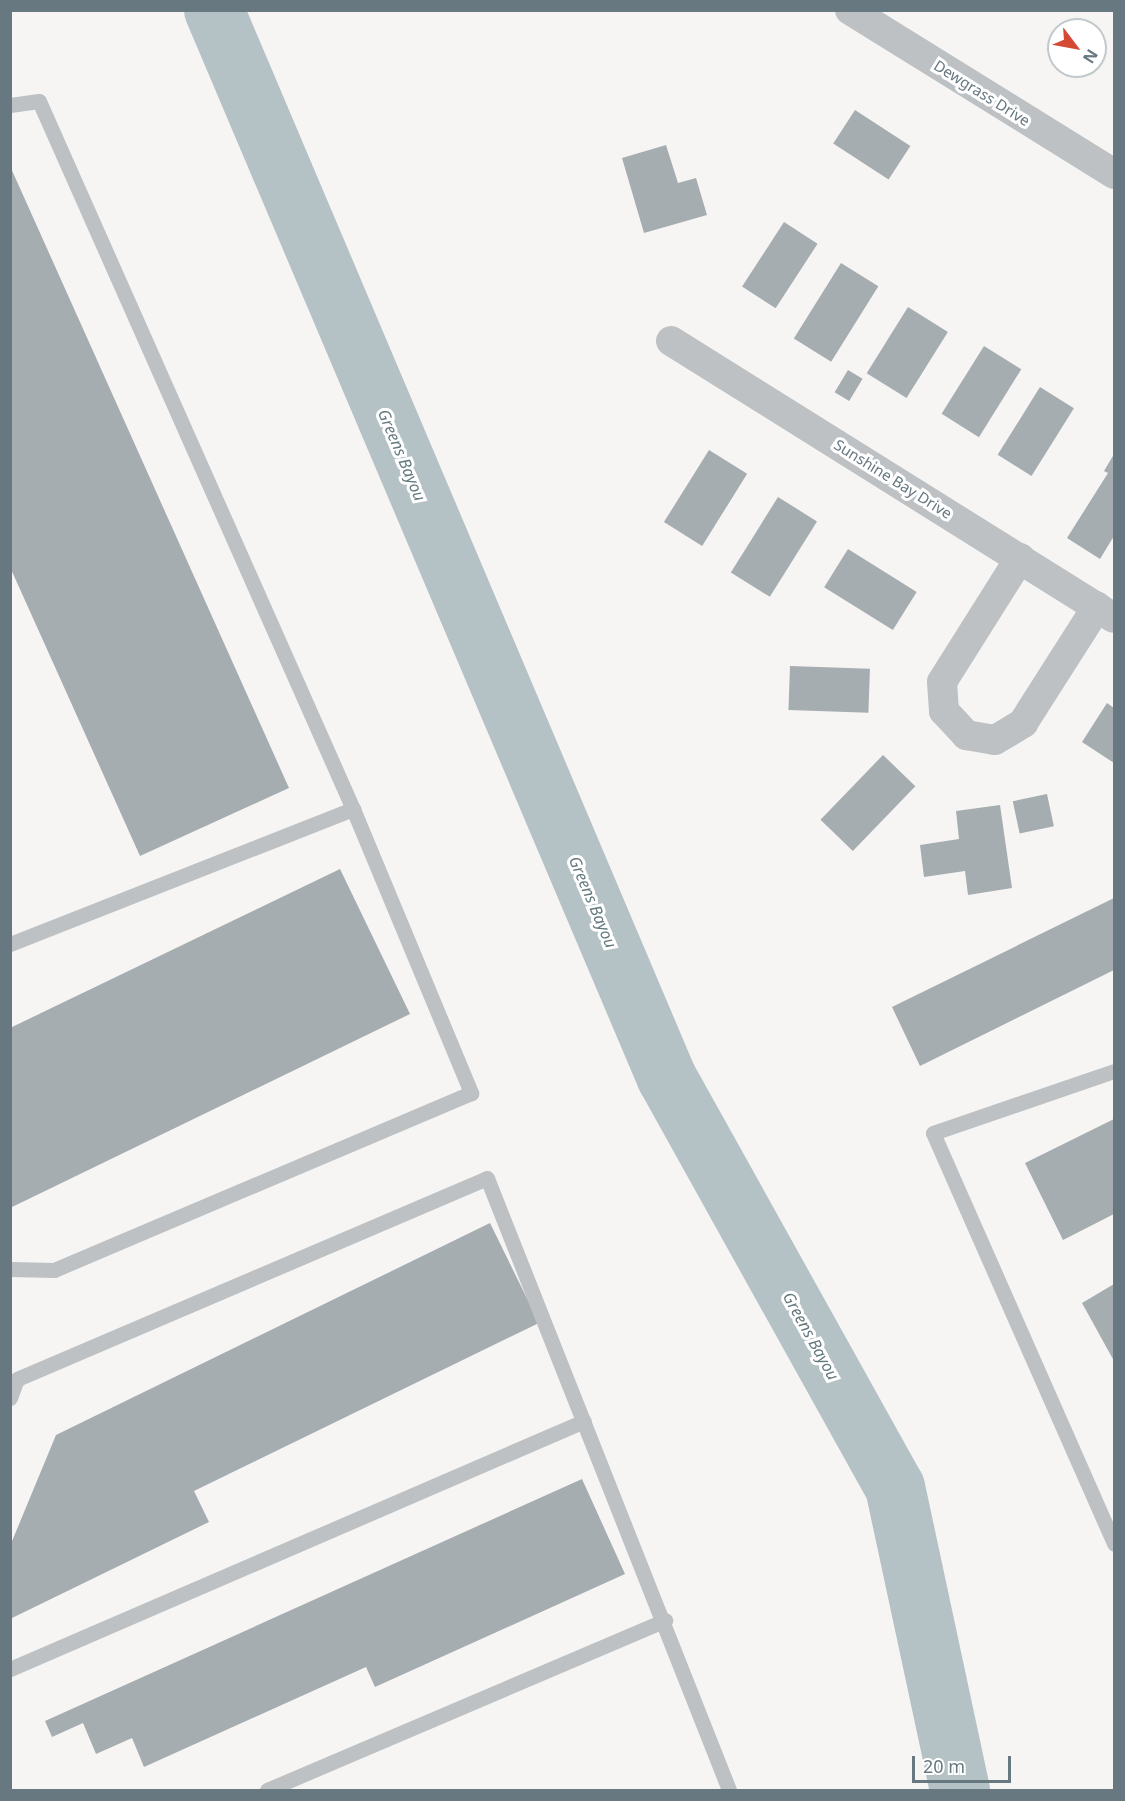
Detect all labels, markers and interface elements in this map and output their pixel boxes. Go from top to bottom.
north arrow [1047,18,1107,78]
text: N [1078,45,1103,68]
street label: Dewgrass Drive [931,56,1033,130]
water label: Greens Bayou [374,406,430,504]
street label: Sunshine Bay Drive [831,435,955,523]
water label: Greens Bayou [565,853,621,951]
water label: Greens Bayou [779,1289,843,1383]
scale bar [915,1744,1014,1782]
text: 20 m [923,1754,965,1778]

